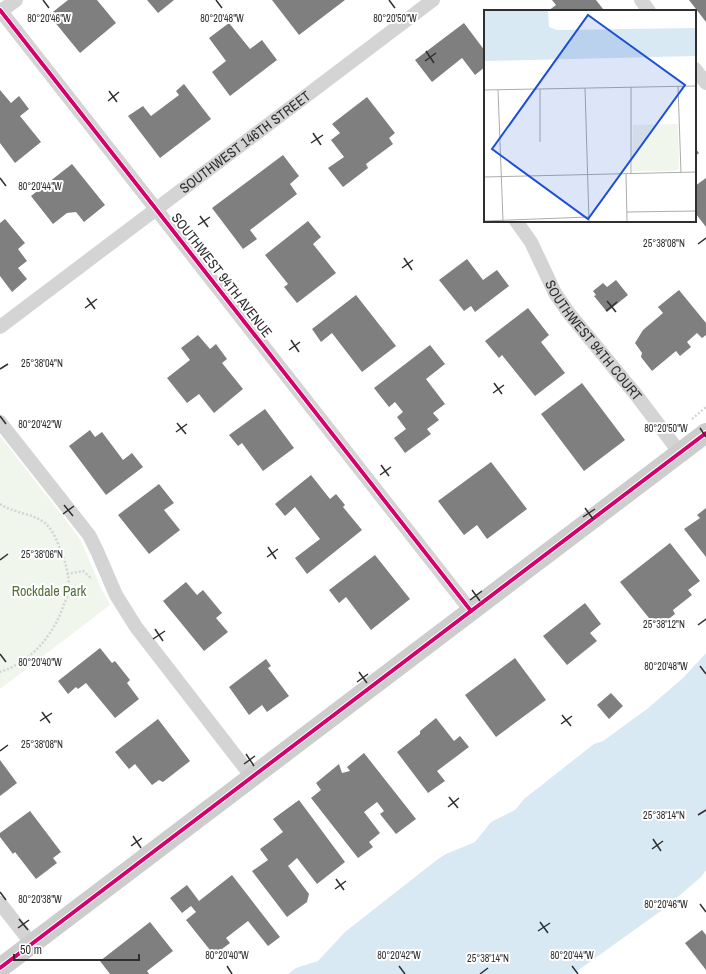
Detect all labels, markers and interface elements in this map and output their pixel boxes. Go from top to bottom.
inset map [484,10,696,222]
text: 80°20'46"W [27,12,71,25]
text: 80°20'48"W [200,12,244,25]
text: 80°20'50"W [373,12,417,25]
street label: SOUTHWEST 146TH STREET [176,87,314,197]
text: 80°20'44"W [18,180,62,193]
street label: SOUTHWEST 94TH AVENUE [168,209,276,341]
text: 25°38'08"N [643,237,685,250]
street label: SOUTHWEST 94TH COURT [541,277,646,404]
text: 25°38'04"N [21,357,63,370]
text: 80°20'42"W [18,418,62,431]
text: 80°20'50"W [644,422,688,435]
text: 25°38'06"N [21,548,63,561]
park label: Rockdale Park [12,582,87,600]
text: 25°38'12"N [643,618,685,631]
text: 80°20'40"W [18,656,62,669]
text: 80°20'48"W [644,660,688,673]
text: 25°38'08"N [21,738,63,751]
text: 25°38'14"N [643,809,685,822]
text: 80°20'38"W [18,893,62,906]
text: 80°20'46"W [644,898,688,911]
scale bar [14,936,139,962]
text: 50 m [20,942,42,958]
text: 80°20'40"W [205,949,249,962]
text: 80°20'42"W [377,949,421,962]
text: 80°20'44"W [550,949,594,962]
text: 25°38'14"N [467,952,509,965]

